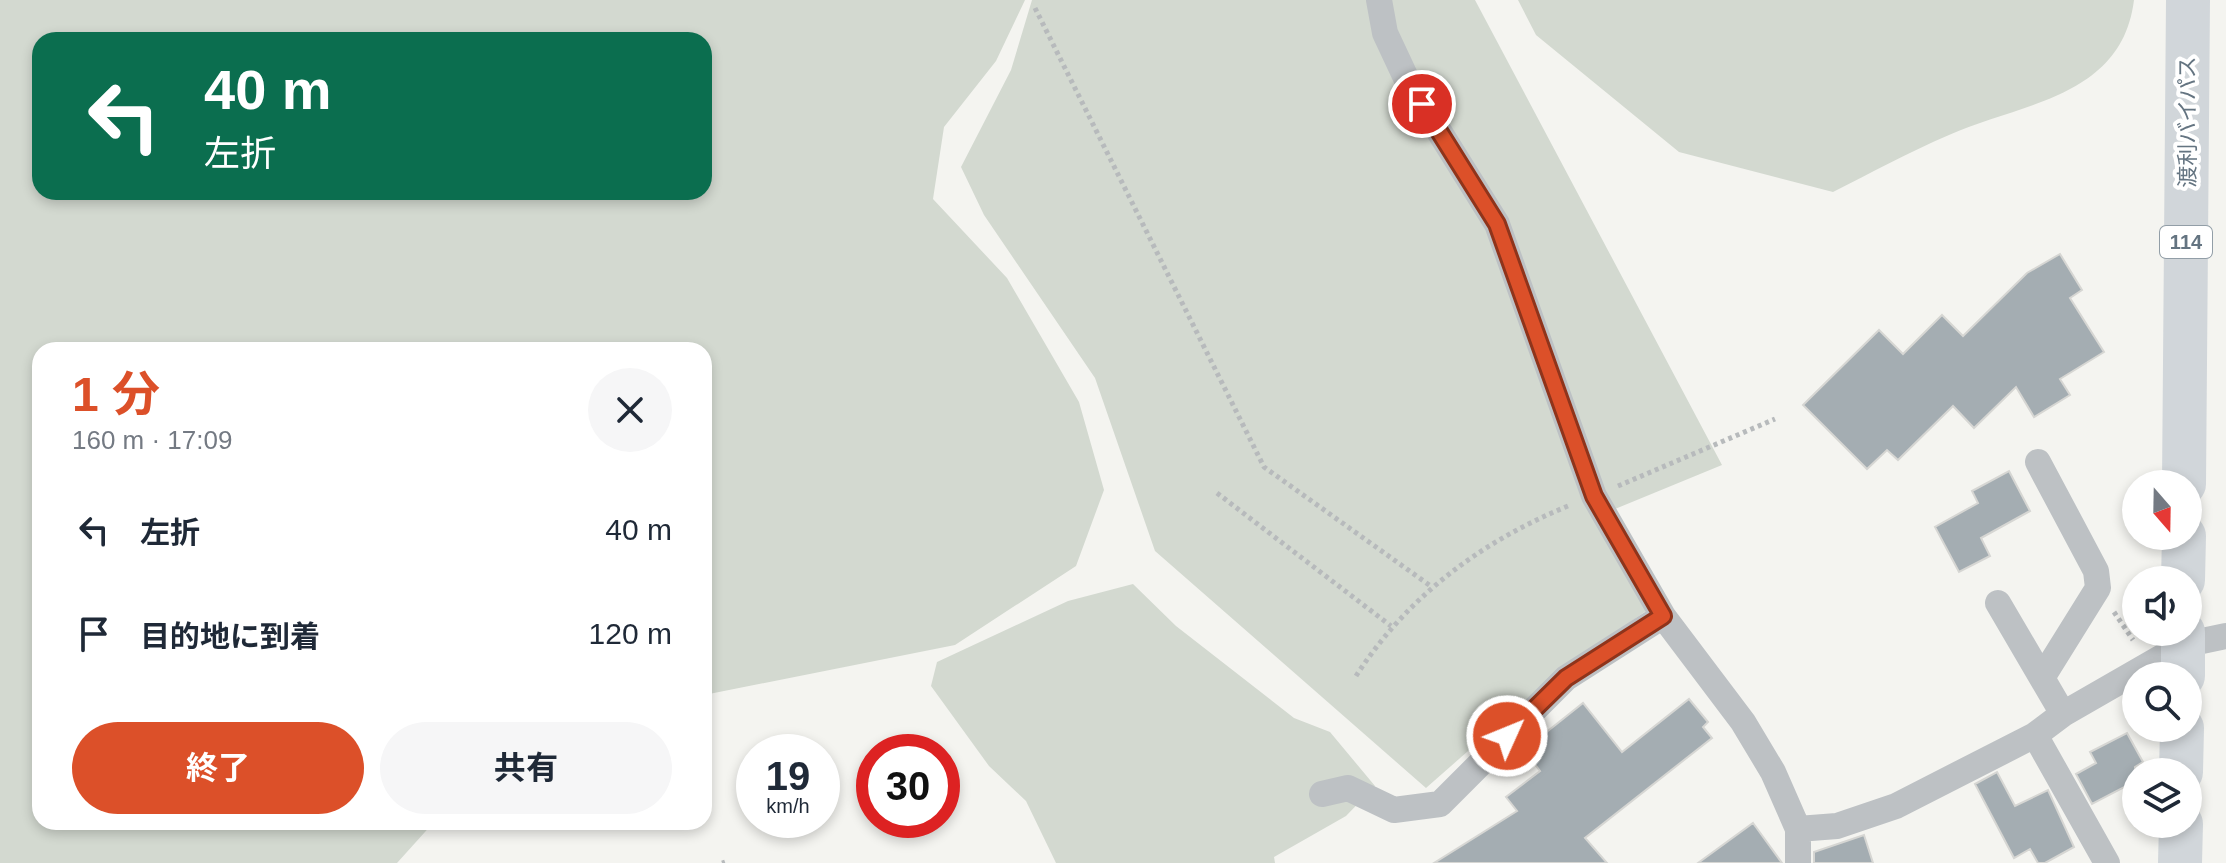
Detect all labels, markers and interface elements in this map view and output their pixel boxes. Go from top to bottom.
street label: 渡利バイパス [2175,56,2200,188]
text: 40 m [204,58,332,121]
icon: left [72,64,176,168]
pin [1388,70,1456,138]
icon: arrive [1400,82,1444,126]
text: 左折 [204,133,276,174]
road number: 114 [2160,226,2212,258]
text: 1 分 [72,368,160,421]
button: close [588,368,672,452]
text: 160 m · 17:09 [72,425,232,455]
north arrow [2122,470,2202,550]
map controls [2122,470,2202,838]
icon: left [72,508,116,552]
text: 40 m [605,513,672,546]
text: 左折 [140,516,200,549]
button: sound [2122,566,2202,646]
icon: arrive [72,612,116,656]
text: 120 m [589,617,672,650]
text: 目的地に到着 [140,620,320,653]
button: search [2122,662,2202,742]
position arrow [1465,694,1549,778]
button: 終了 [72,722,364,814]
button: 共有 [380,722,672,814]
speed limit sign: 30 [856,734,960,838]
text: 19 [766,754,810,798]
button: layers [2122,758,2202,838]
text: km/h [766,795,810,817]

